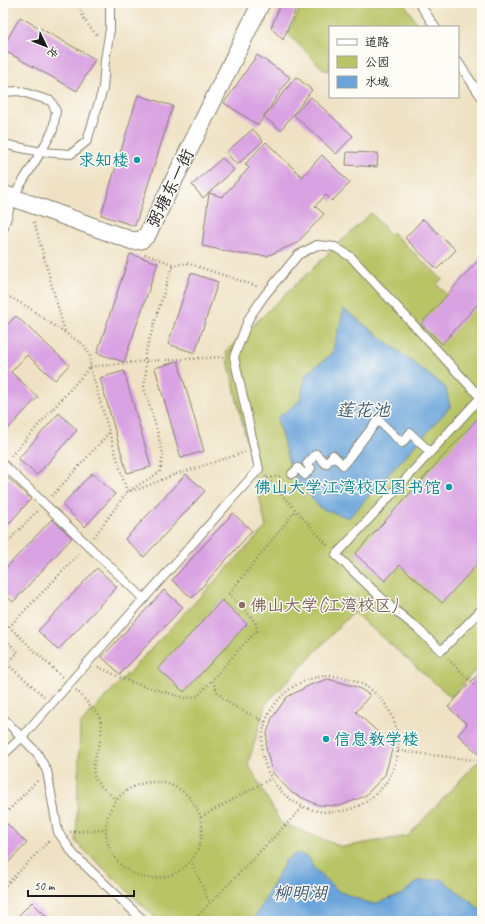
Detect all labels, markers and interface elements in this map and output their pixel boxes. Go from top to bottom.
north arrow [26,26,66,66]
legend [329,26,459,98]
text: 道路 [365,34,389,50]
text: 北 [44,44,62,62]
text: 公园 [365,54,389,70]
text: 水域 [365,74,389,90]
street label: 弼塘东一街 [142,145,199,231]
place label: 求知楼 [78,150,129,171]
marker: 求知楼 [132,155,142,165]
water label: 莲花池 [336,399,391,421]
place label: 佛山大学江湾校区图书馆 [254,477,441,498]
marker: 佛山大学江湾校区图书馆 [444,482,454,492]
place label: 佛山大学(江湾校区) [250,595,399,616]
marker: 佛山大学(江湾校区) [237,600,247,610]
place label: 信息教学楼 [334,729,419,750]
marker: 信息教学楼 [321,734,331,744]
scale bar [28,872,134,898]
text: 50 m [34,878,56,894]
water label: 柳明湖 [273,882,329,904]

